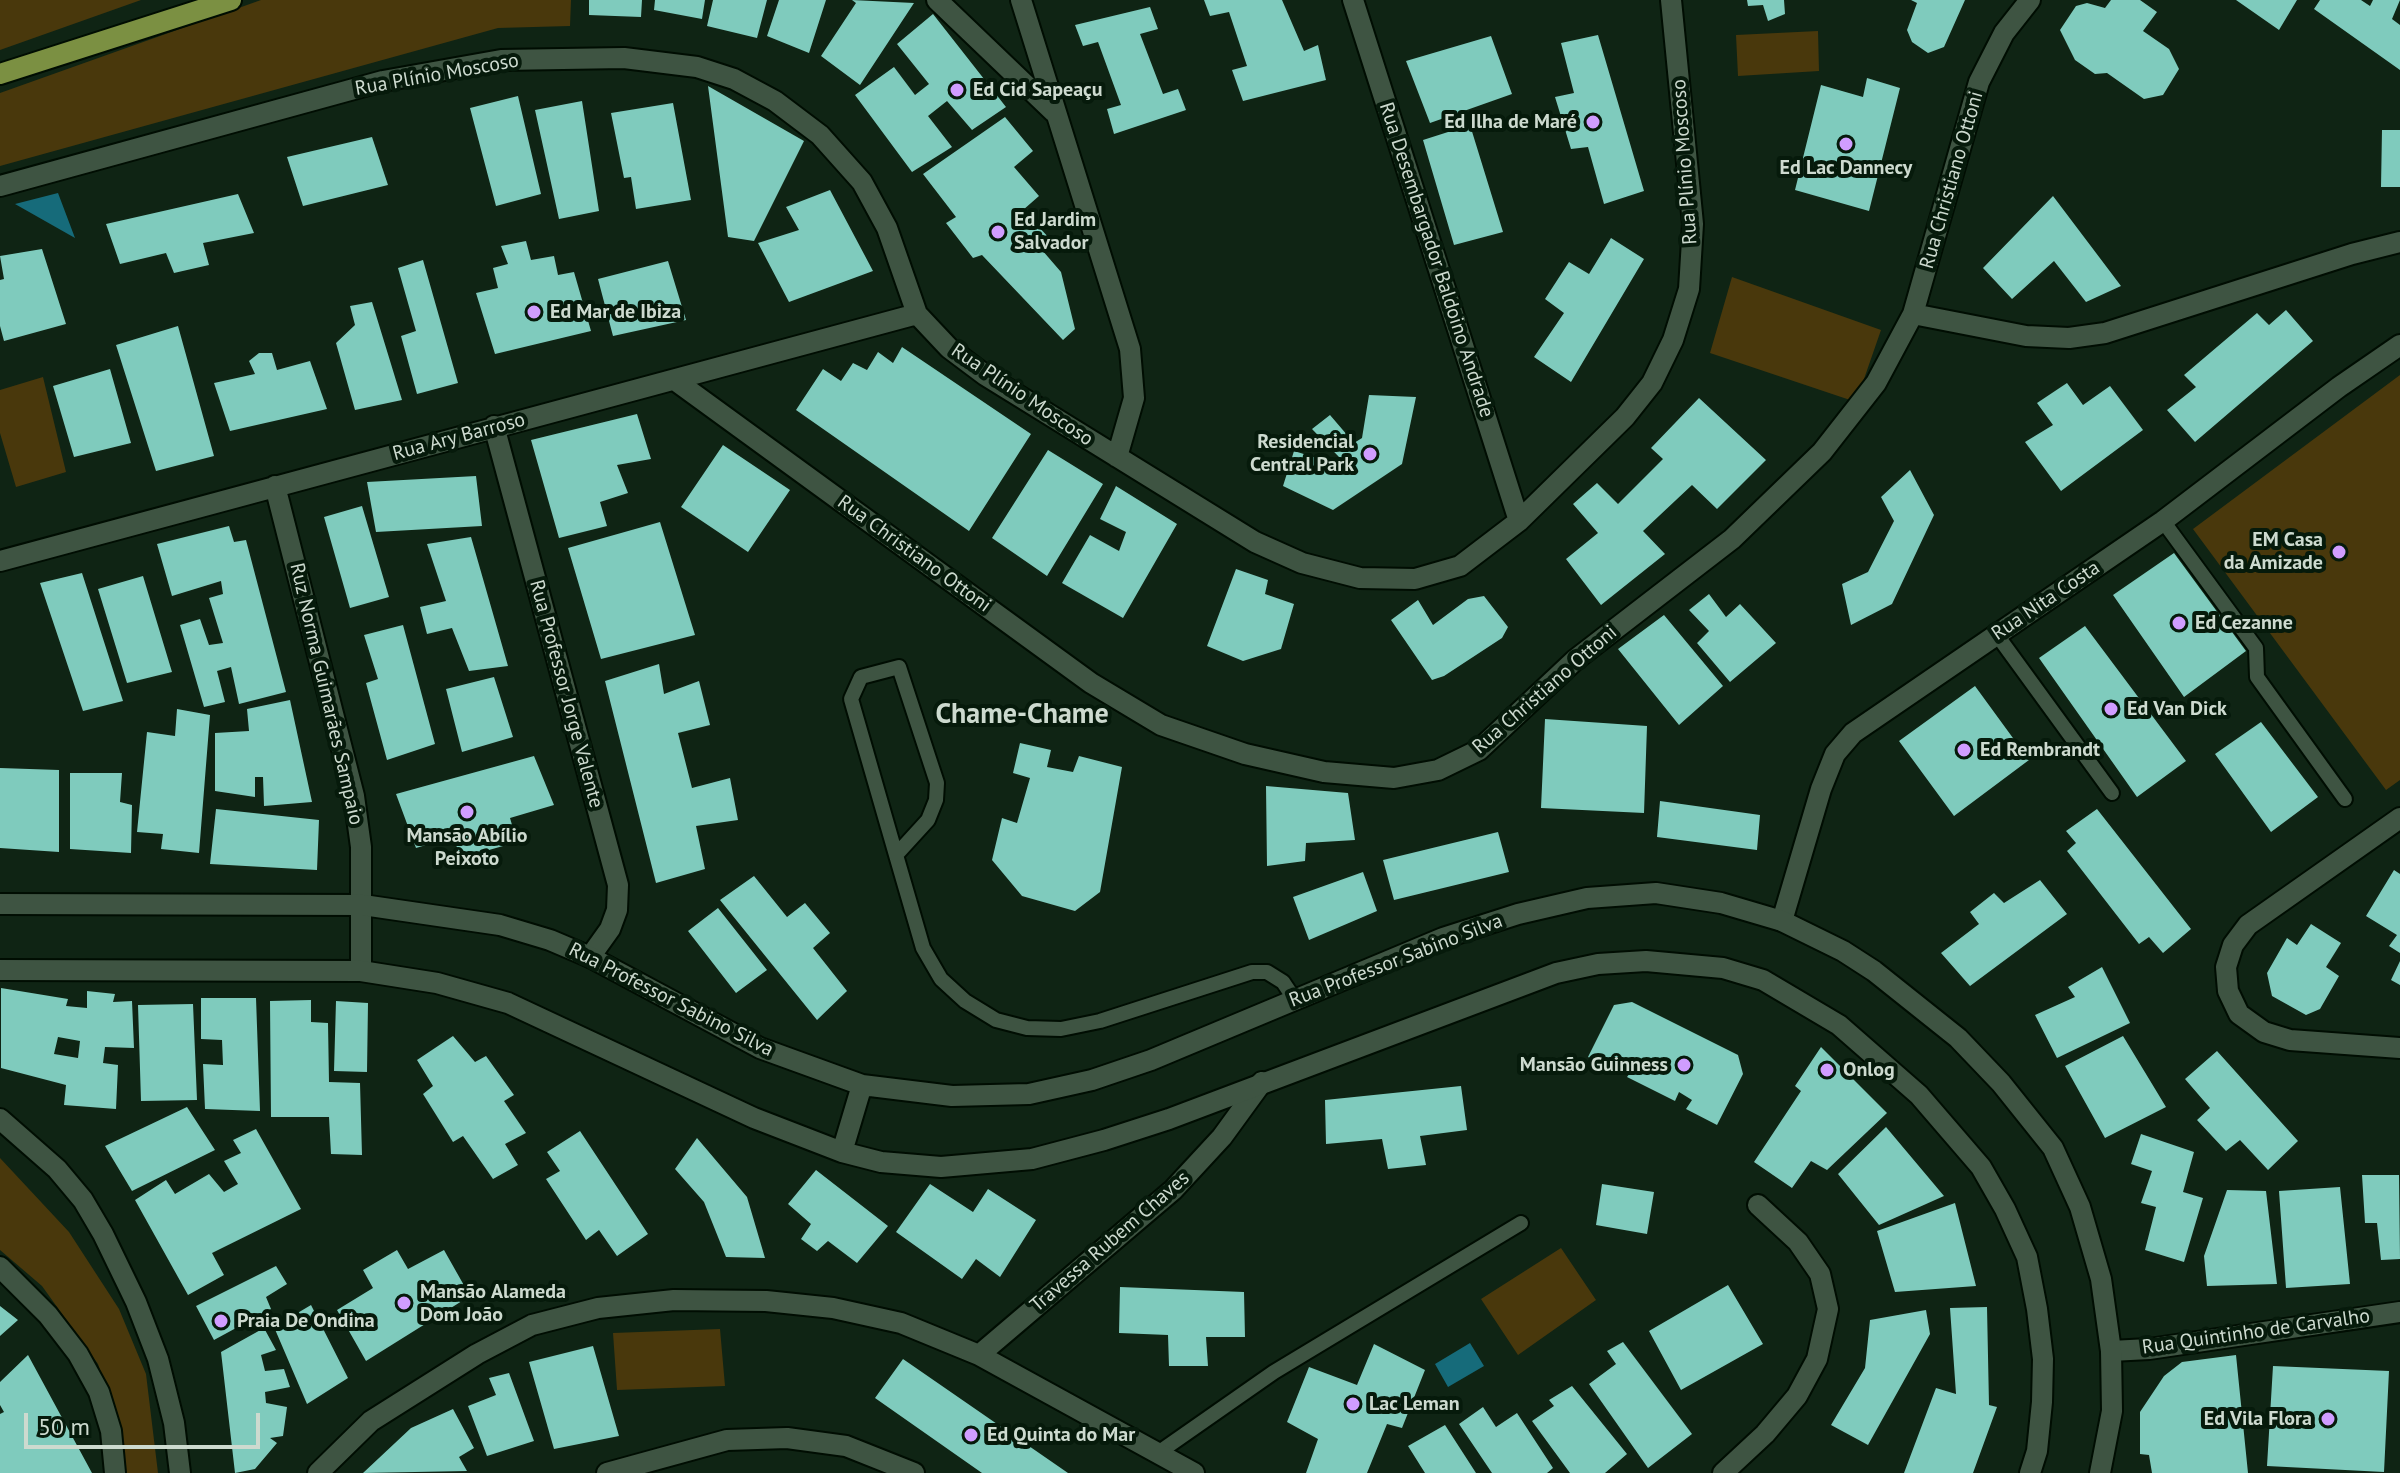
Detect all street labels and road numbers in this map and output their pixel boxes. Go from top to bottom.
street label: Rua Plínio Moscoso [353,49,521,101]
street label: Rua Plínio Moscoso [1667,78,1703,246]
street label: Rua Christiano Ottoni [1915,88,1989,272]
street label: Rua Desembargador Baldoino Andrade [1374,99,1498,421]
street label: Rua Plínio Moscoso [947,339,1097,451]
street label: Rua Ary Barroso [390,408,528,466]
street label: Rua Christiano Ottoni [833,490,995,618]
street label: Rua Nita Costa [1987,556,2105,646]
street label: Ruz Norma Guimarães Sampaio [284,561,368,827]
street label: Rua Professor Jorge Valente [524,577,608,811]
street label: Rua Christiano Ottoni [1468,621,1622,759]
street label: Rua Professor Sabino Silva [1286,909,1506,1013]
street label: Rua Professor Sabino Silva [565,938,777,1062]
street label: Travessa Rubem Chaves [1026,1166,1194,1318]
street label: Rua Quintinho de Carvalho [2141,1304,2371,1360]

